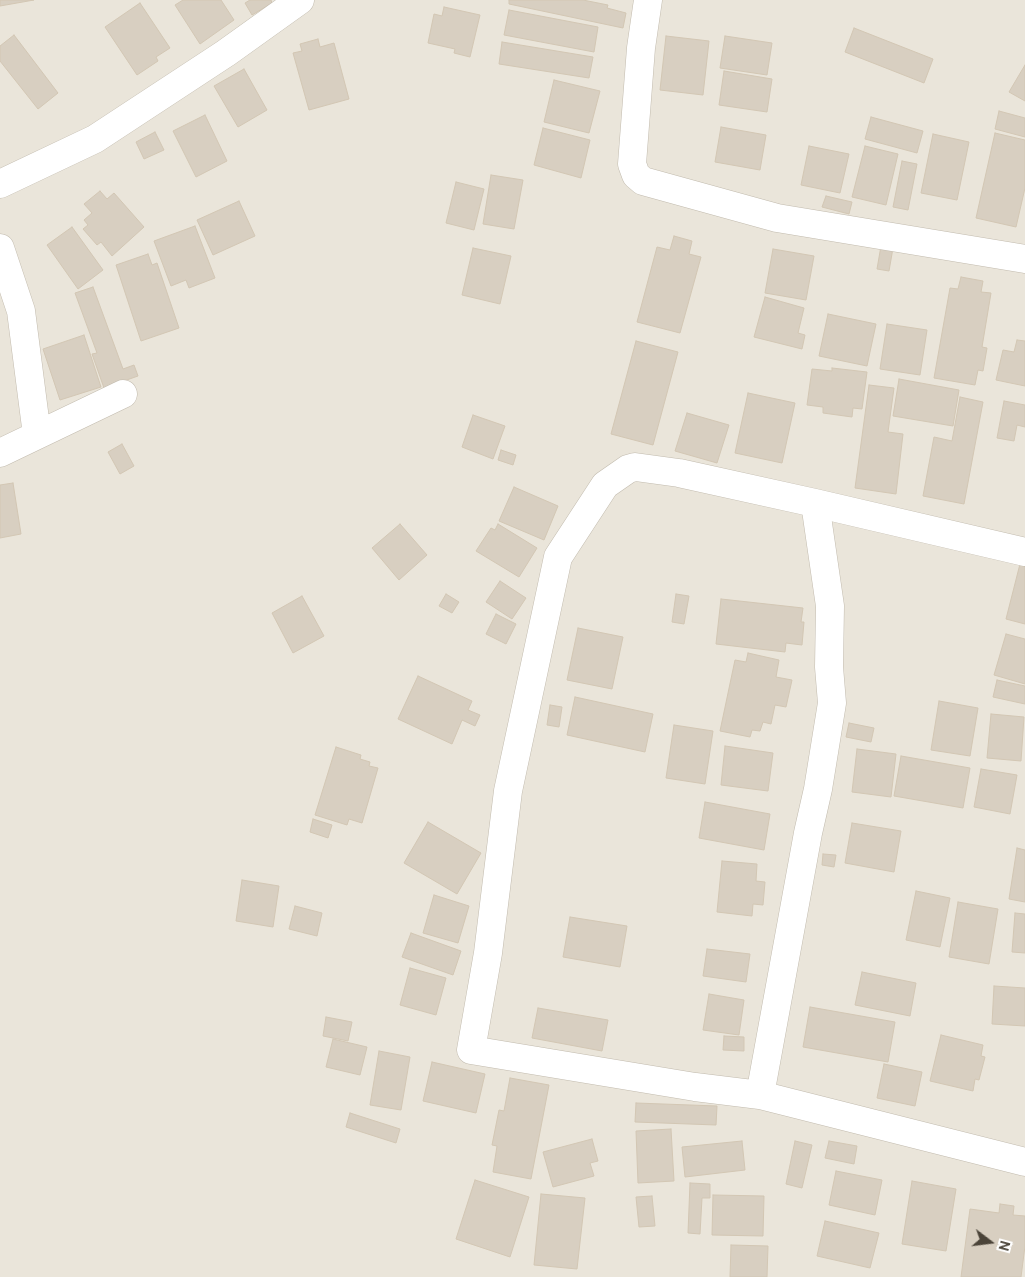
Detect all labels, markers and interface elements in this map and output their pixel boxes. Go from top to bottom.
north arrow [965,1217,1015,1267]
text: N [995,1239,1014,1253]

